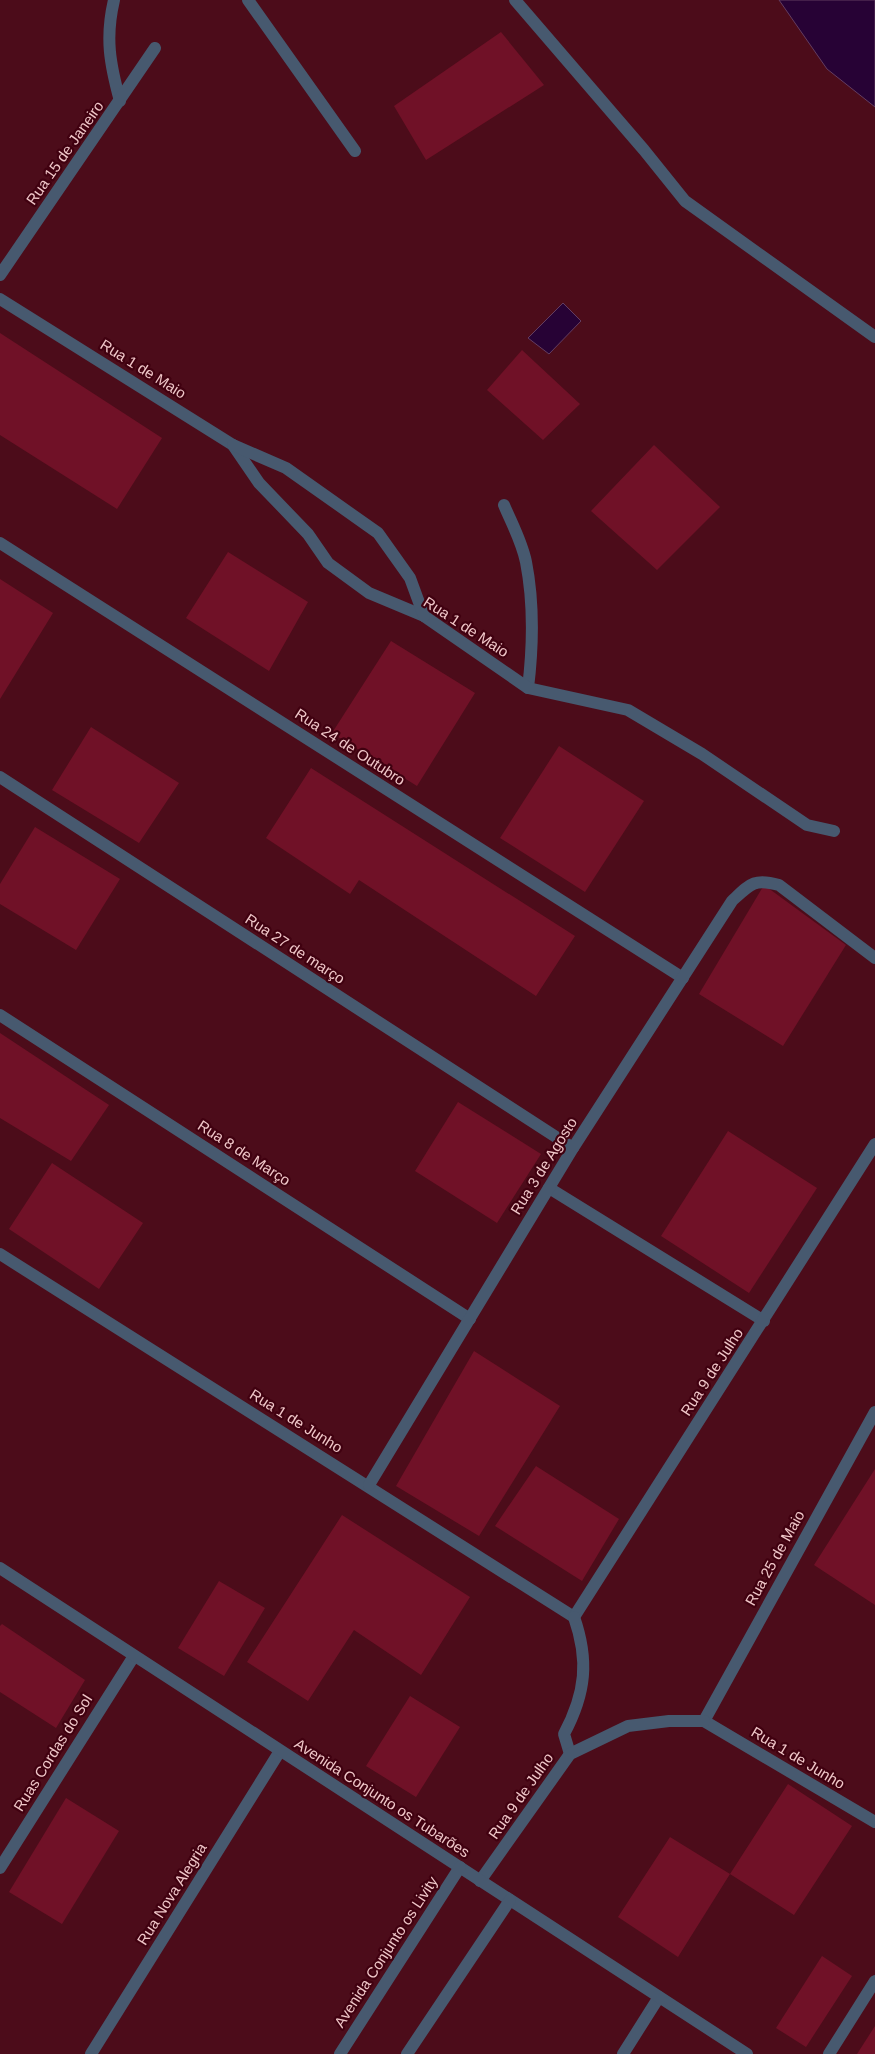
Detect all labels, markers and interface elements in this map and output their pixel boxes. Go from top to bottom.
street label: Rua 15 de Janeiro [22,98,107,208]
street label: Rua 1 de Maio [97,336,189,402]
street label: Rua 1 de Maio [421,593,512,660]
street label: Rua 24 de Outubro [292,705,408,788]
street label: Rua 27 de março [242,910,348,987]
street label: Rua 3 de Agosto [507,1114,580,1217]
street label: Rua 8 de Março [195,1116,294,1189]
street label: Rua 9 de Julho [677,1325,746,1419]
street label: Rua 1 de Junho [247,1385,346,1456]
street label: Rua 25 de Maio [741,1507,808,1608]
street label: Ruas Cordas do Sol [10,1691,95,1814]
street label: Rua 1 de Junho [748,1723,848,1792]
street label: Avenida Conjunto os Tubarões [292,1735,473,1861]
street label: Rua 9 de Julho [485,1750,556,1842]
street label: Rua Nova Alegria [133,1839,210,1948]
street label: Avenida Conjunto os Livity [330,1873,441,2030]

